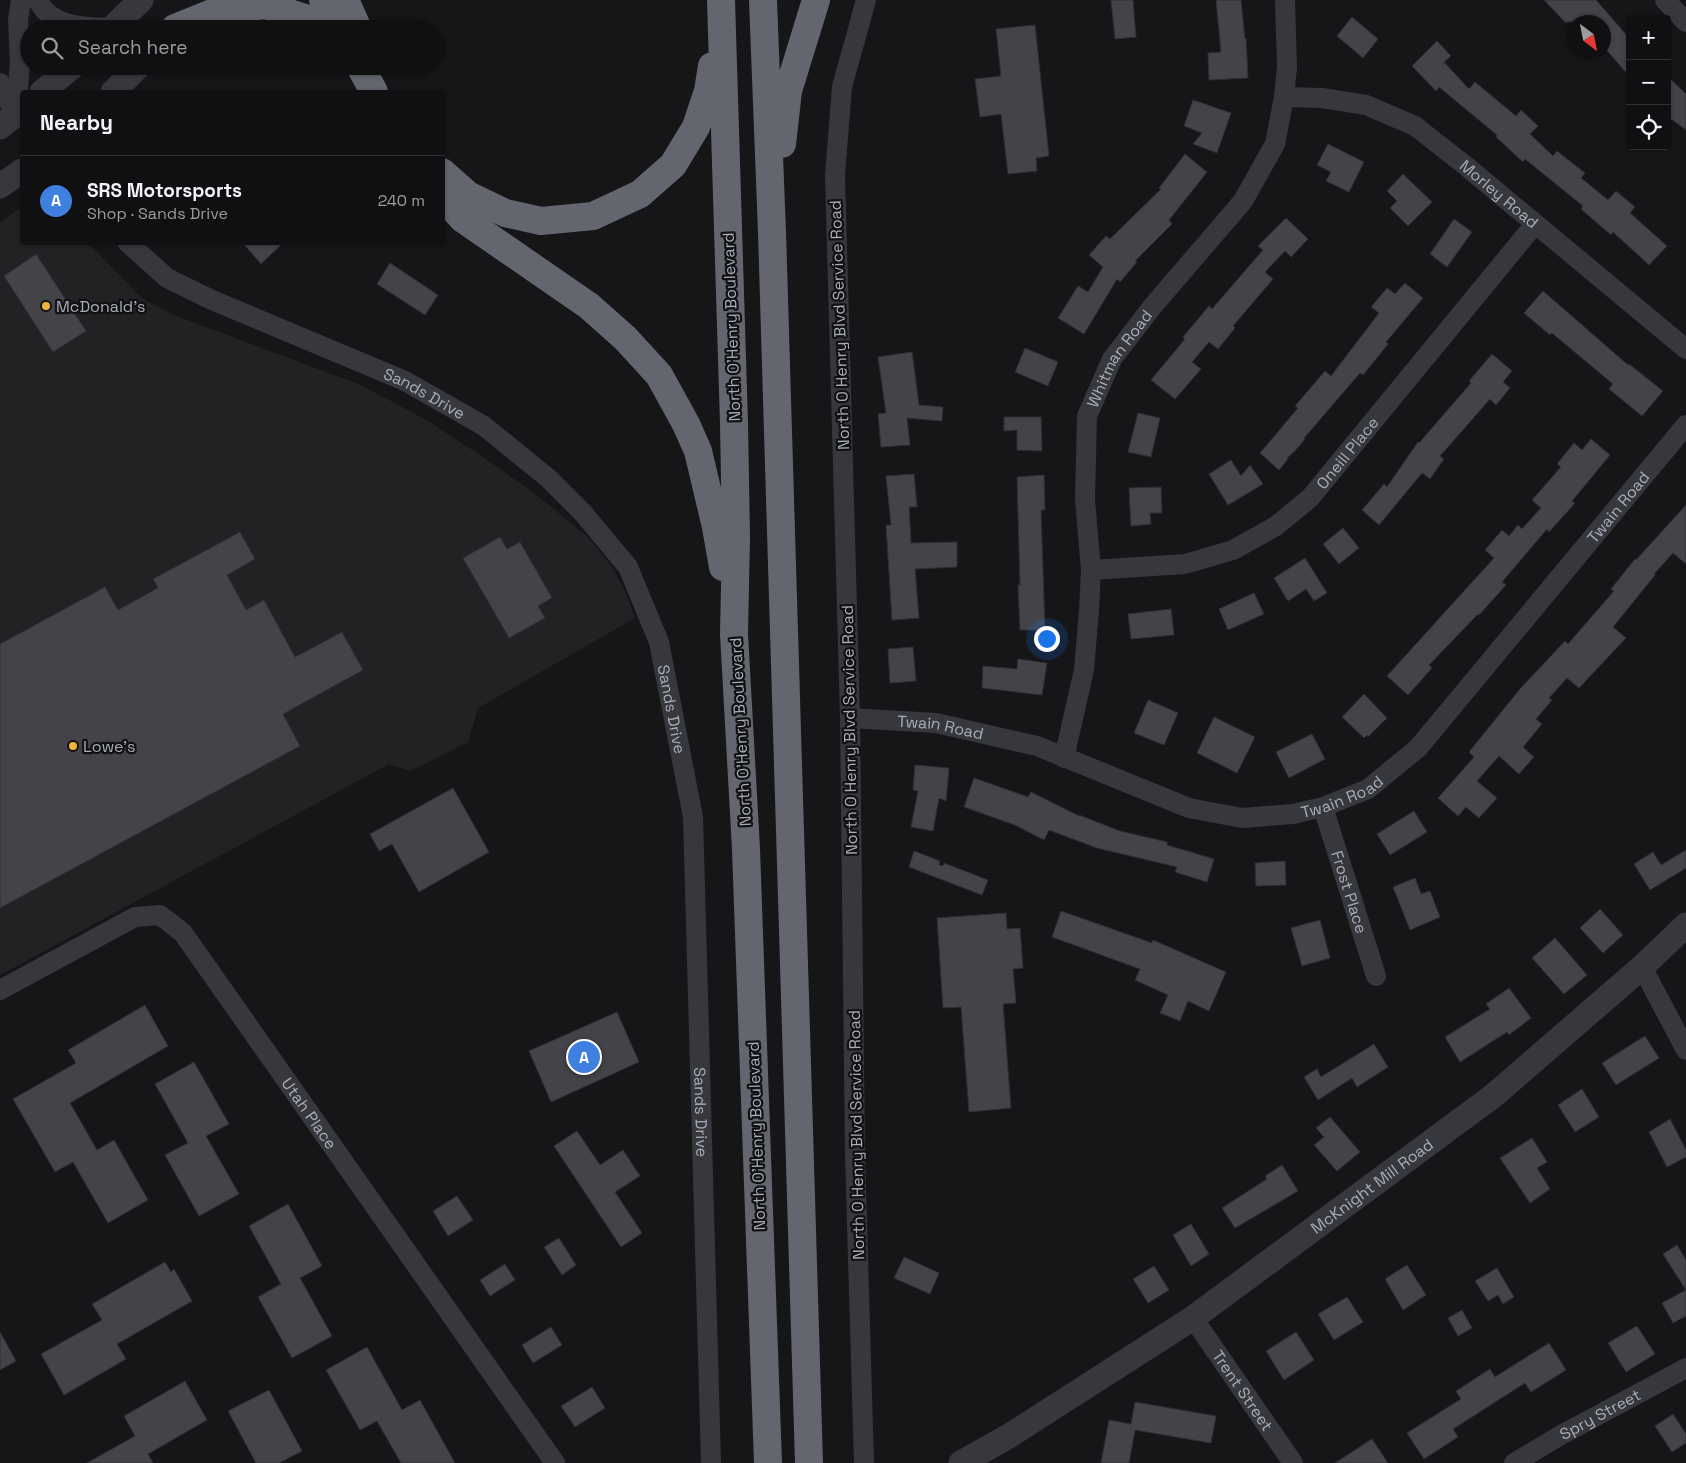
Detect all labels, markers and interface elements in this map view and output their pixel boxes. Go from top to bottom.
north arrow [1566,15,1611,60]
map controls [1626,15,1671,150]
button: + [1626,15,1671,60]
search box [20,20,445,75]
icon: search [38,34,66,62]
text: Search here [78,35,188,60]
button: − [1626,60,1671,105]
button: locate [1626,105,1671,150]
text: Nearby [40,109,113,136]
street label: Morley Road [1455,155,1543,233]
text: SRS Motorsports [87,178,242,203]
text: A [51,190,61,211]
text: 240 m [378,190,425,211]
street label: North O Henry Blvd Service Road [825,200,854,450]
text: Shop · Sands Drive [87,203,228,224]
street label: North O'Henry Boulevard [718,232,745,422]
place label: McDonald's [56,296,146,317]
marker: McDonald's [40,300,52,312]
street label: Whitman Road [1082,306,1157,411]
street label: Sands Drive [380,363,469,424]
street label: Oneill Place [1312,413,1383,494]
street label: Twain Road [1582,467,1654,548]
street label: North O Henry Blvd Service Road [837,605,862,855]
your location [1034,626,1060,652]
street label: North O'Henry Boulevard [725,637,756,827]
street label: Sands Drive [653,663,690,756]
street label: Twain Road [897,711,985,744]
place label: Lowe's [83,736,135,757]
marker: Lowe's [67,740,79,752]
street label: Twain Road [1299,771,1388,823]
street label: Frost Place [1326,848,1372,936]
street label: North O Henry Blvd Service Road [844,1010,869,1260]
pin: A [568,1038,600,1076]
street label: North O'Henry Boulevard [743,1041,770,1231]
street label: Sands Drive [689,1067,712,1157]
street label: Utah Place [277,1074,341,1153]
street label: McKnight Mill Road [1307,1134,1437,1238]
street label: Trent Street [1207,1346,1278,1435]
street label: Spry Street [1556,1384,1644,1445]

